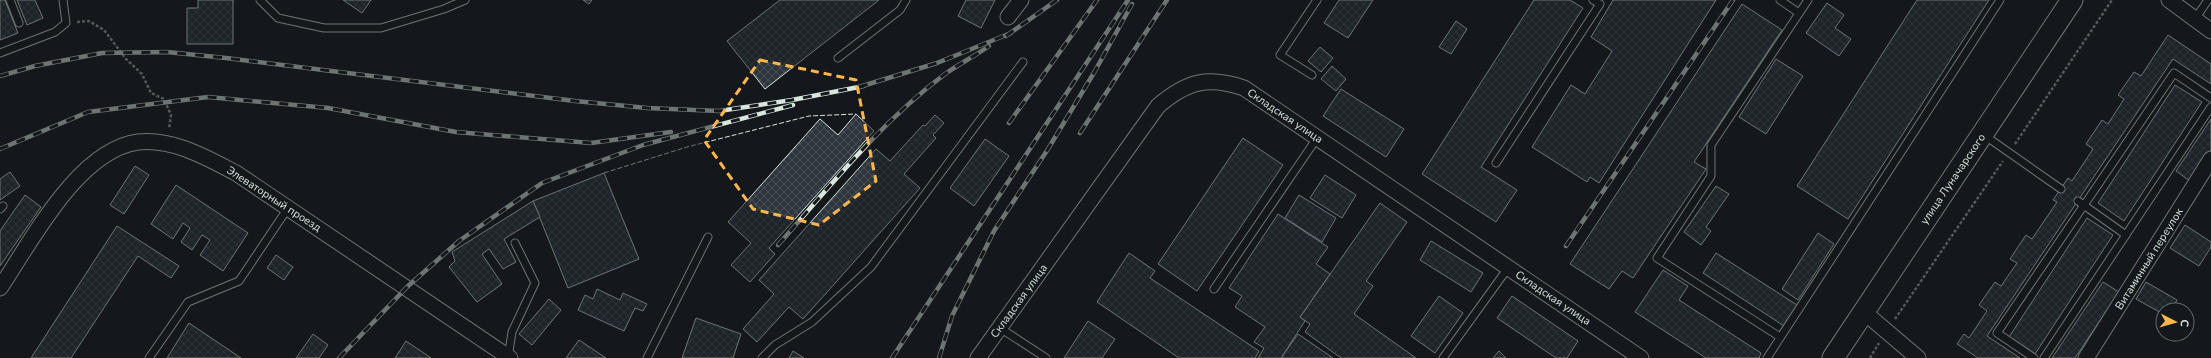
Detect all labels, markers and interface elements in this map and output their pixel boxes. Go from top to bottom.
street label: Складская улица [1244,85,1326,147]
street label: улица Луначарского [1917,131,1989,227]
street label: Элеваторный проезд [224,163,325,236]
street label: Витаминный переулок [2112,205,2186,313]
street label: Складская улица [987,261,1051,341]
street label: Складская улица [1512,267,1594,329]
north arrow [2155,302,2195,342]
text: С [2177,318,2192,328]

